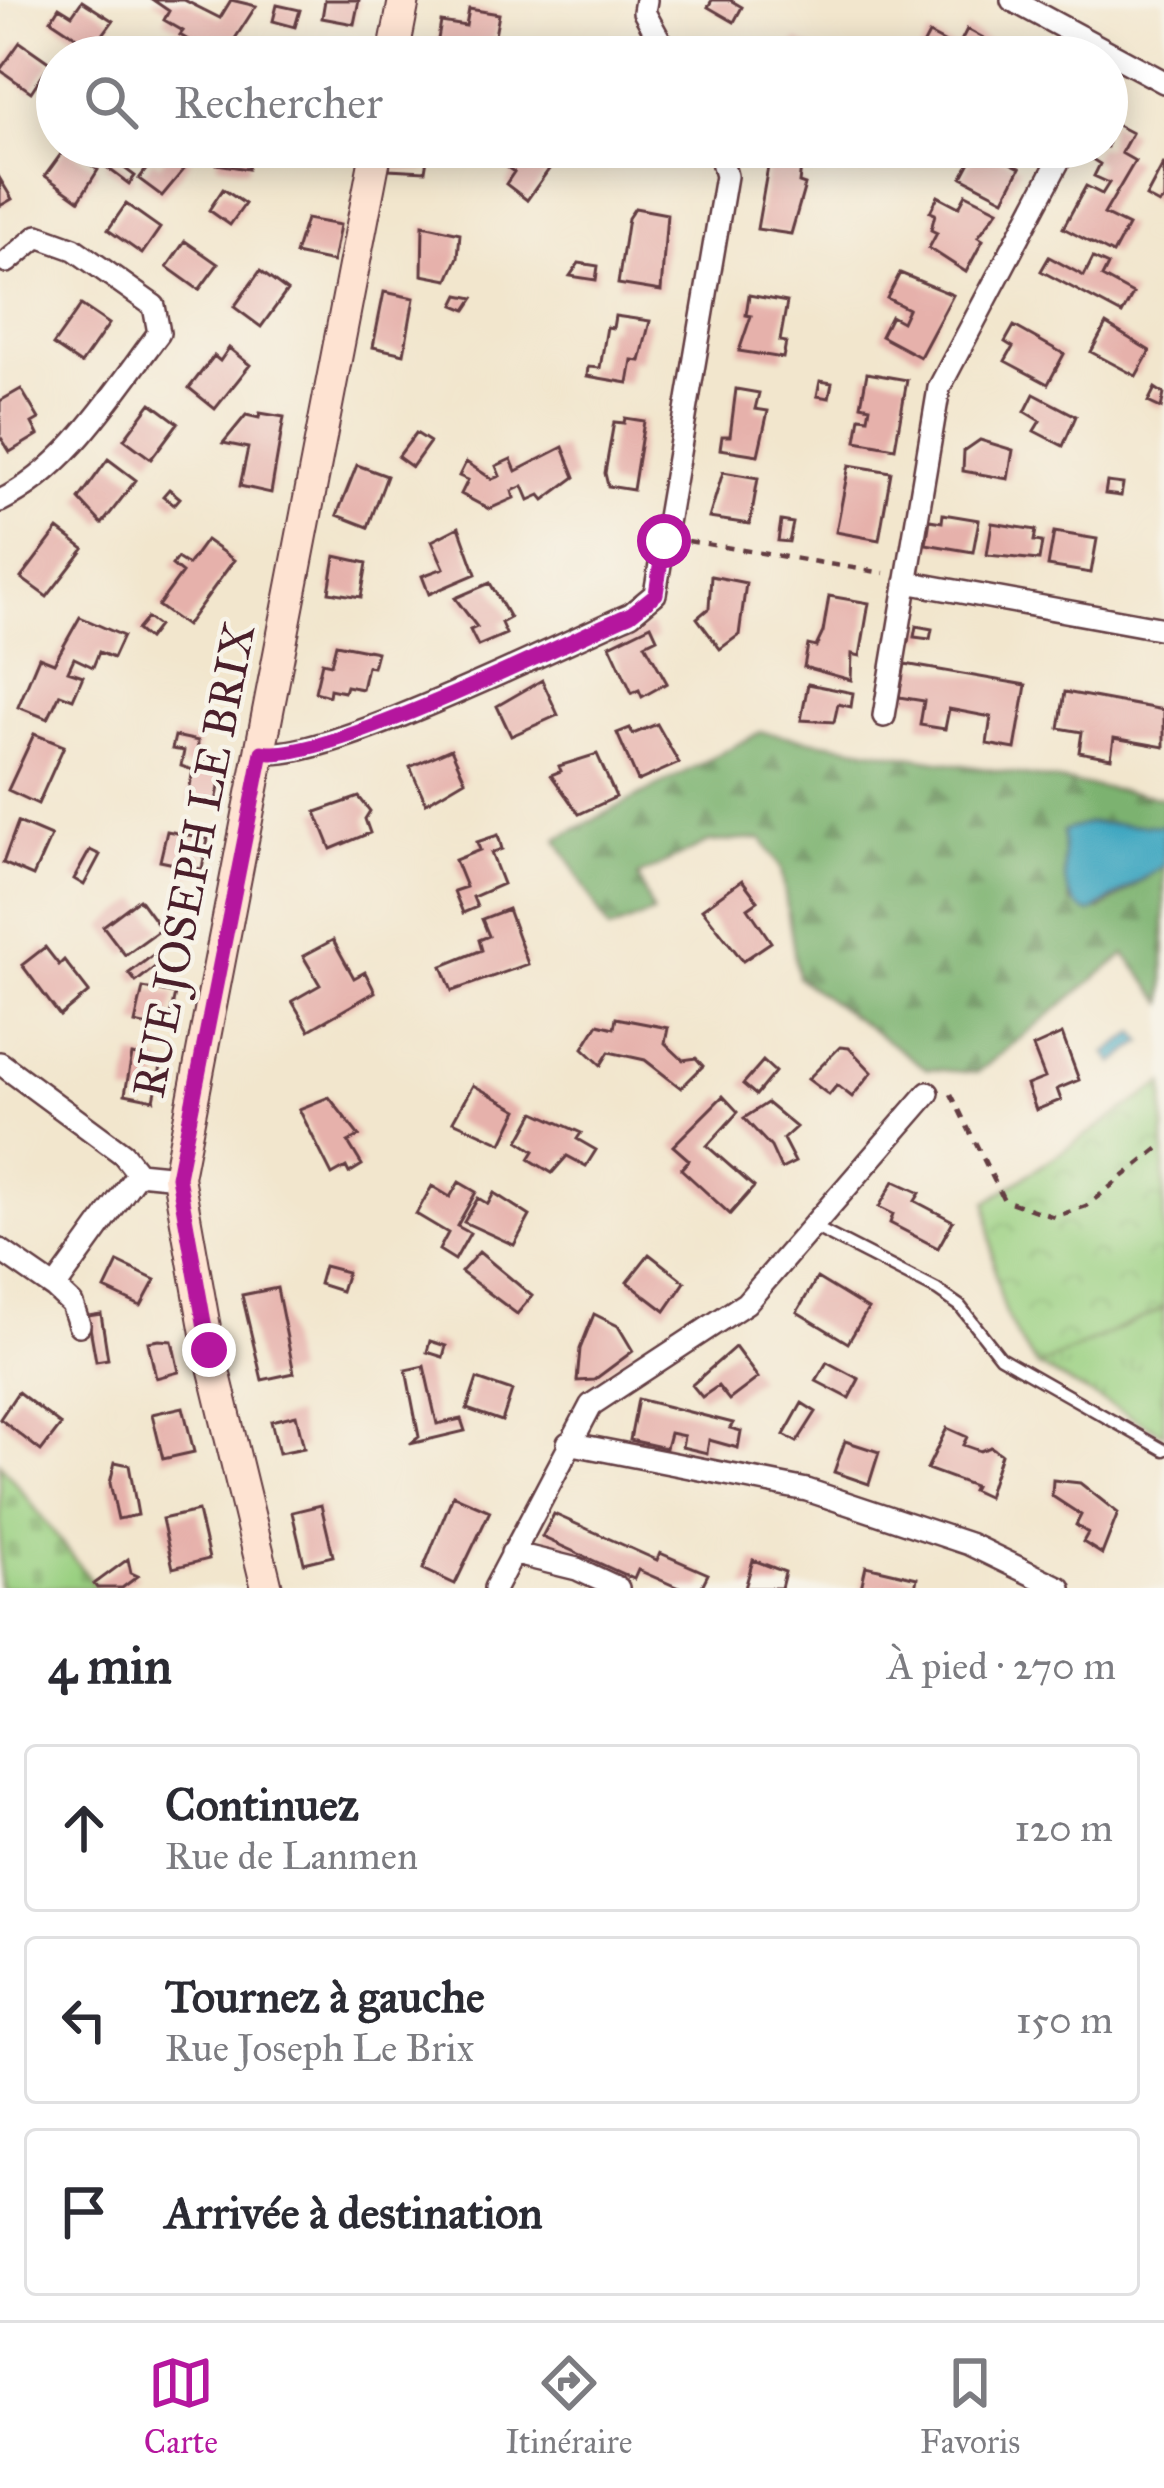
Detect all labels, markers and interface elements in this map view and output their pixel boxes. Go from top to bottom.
search box [36,36,1128,168]
icon: search [78,69,144,135]
text: Rechercher [174,75,383,130]
route start [637,514,691,568]
street label: RUE JOSEPH LE BRIX [120,618,267,1102]
route end [182,1323,236,1377]
text: 4 min [48,1635,172,1697]
text: À pied · 270 m [887,1642,1116,1690]
text: Continuez [165,1777,359,1832]
icon: ahead [51,1795,117,1861]
text: 120 m [1014,1804,1113,1852]
text: Rue de Lanmen [165,1832,418,1880]
text: Tournez à gauche [165,1969,485,2024]
icon: left [51,1987,117,2053]
text: 150 m [1016,1996,1113,2044]
text: Rue Joseph Le Brix [165,2024,474,2072]
icon: arrive [51,2179,117,2245]
text: Arrivée à destination [165,2185,543,2240]
tab: Carte [144,2350,218,2462]
tab: Itinéraire [505,2350,633,2462]
tab: Favoris [920,2350,1020,2462]

